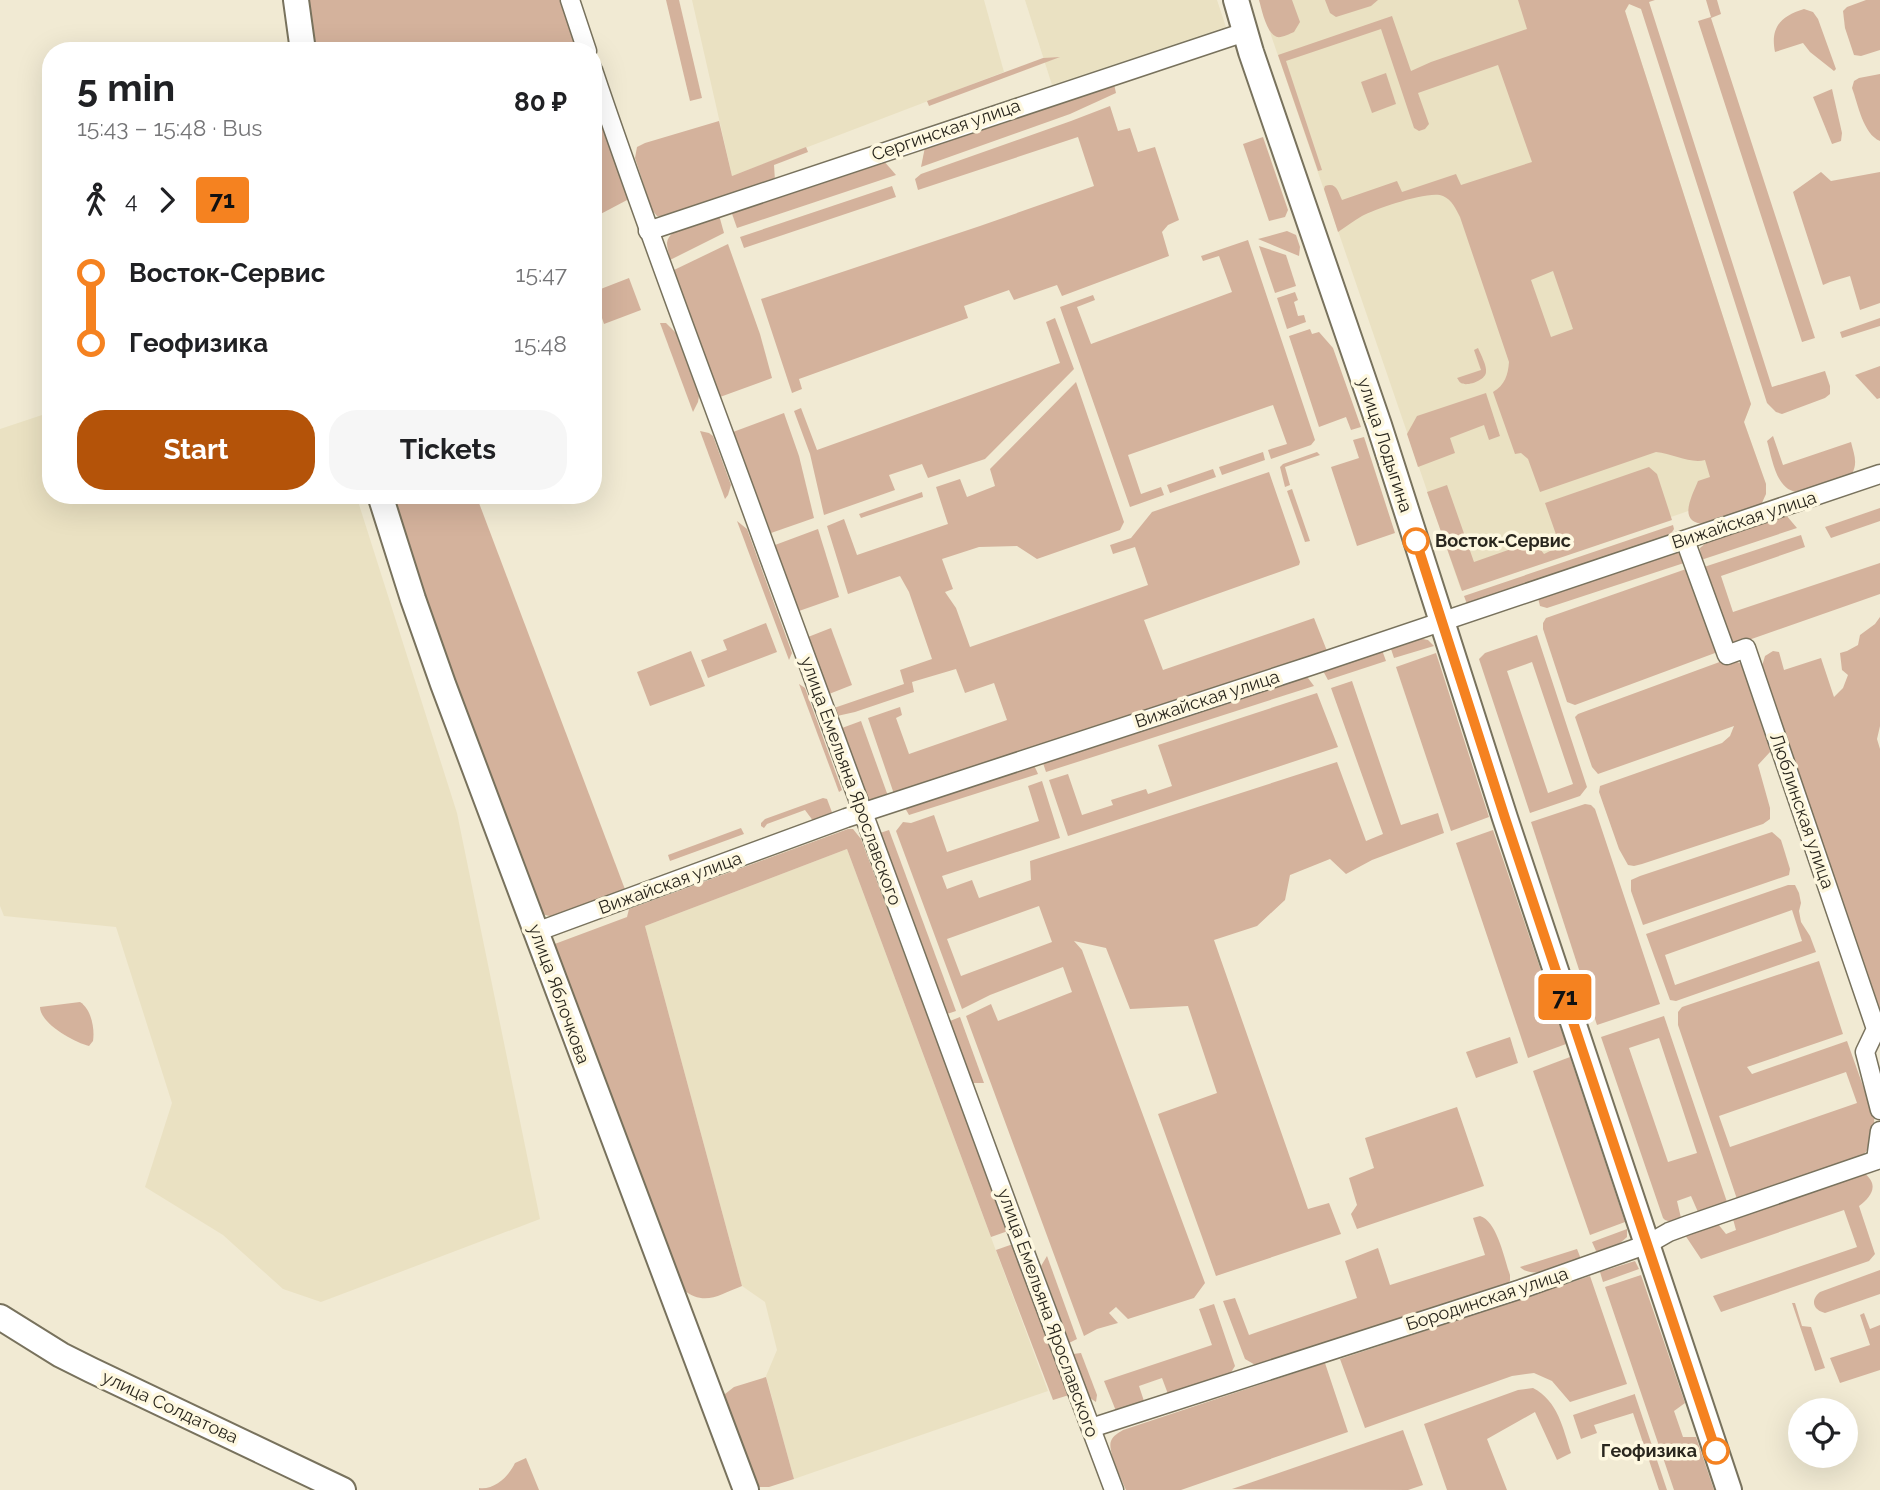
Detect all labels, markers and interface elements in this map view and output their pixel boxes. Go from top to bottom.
text: 5 min [77,65,175,110]
text: 80 ₽ [514,87,567,117]
street label: Сергинская улица [869,94,1023,165]
text: 15:43 – 15:48 · Bus [77,114,262,141]
icon: walk [77,181,115,219]
icon: forward [148,181,186,219]
text: 71 [210,185,235,214]
text: 4 [125,186,138,213]
text: Восток-Сервис [129,258,325,288]
text: 15:47 [516,260,567,287]
text: Геофизика [129,328,268,358]
text: 15:48 [514,330,567,357]
street label: улица Лодыгина [1354,375,1417,515]
button: Start [77,410,315,490]
button: Tickets [329,410,567,490]
street label: Вижайская улица [1669,486,1819,553]
marker: Восток-Сервис [1403,528,1429,554]
place label: Восток-Сервис [1435,530,1571,551]
street label: улица Емельяна Ярославского [797,654,906,908]
street label: Вижайская улица [1132,665,1282,732]
street label: Люблинская улица [1766,730,1839,891]
street label: Вижайская улица [595,847,744,918]
street label: улица Яблочкова [524,921,595,1067]
line badge: 71 [1534,974,1596,1020]
text: 71 [1552,982,1578,1011]
street label: улица Емельяна Ярославского [994,1186,1103,1440]
street label: Бородинская улица [1403,1262,1571,1335]
street label: улица Солдатова [99,1366,242,1447]
map controls [1788,1398,1858,1468]
button: locate [1788,1398,1858,1468]
marker: Геофизика [1703,1438,1729,1464]
place label: Геофизика [1601,1440,1697,1461]

